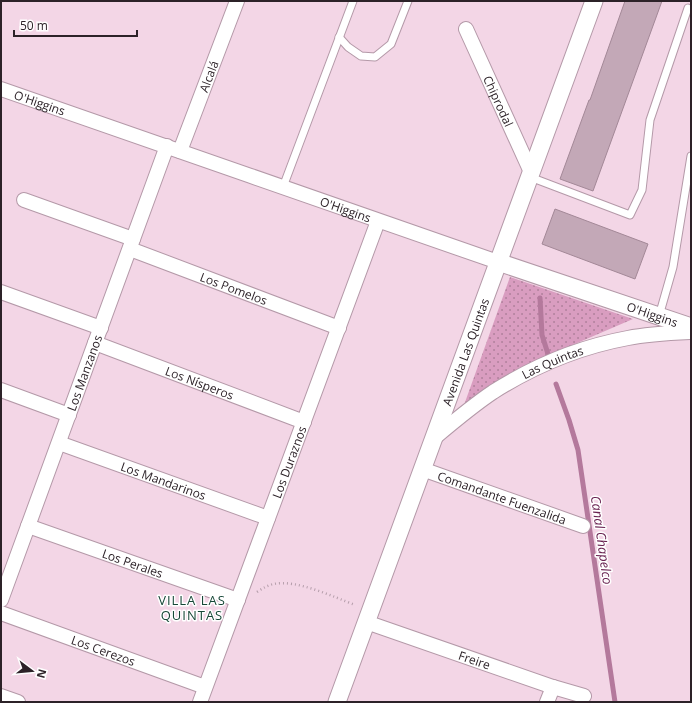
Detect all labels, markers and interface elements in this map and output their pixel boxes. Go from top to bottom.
scale bar [14,12,137,38]
text: 50 m [20,17,48,34]
street label: Alcalá [195,58,222,95]
street label: Chiprodal [480,73,518,129]
street label: O'Higgins [12,86,68,119]
street label: O'Higgins [318,192,374,226]
street label: Los Pomelos [198,268,270,309]
street label: Avenida Las Quintas [438,295,493,408]
street label: O'Higgins [625,298,681,331]
street label: Los Manzanos [62,332,106,413]
street label: Las Quintas [518,341,586,383]
street label: Los Nísperos [163,362,237,403]
street label: Los Duraznos [268,423,310,500]
street label: Los Mandarinos [119,457,209,504]
street label: Comandante Fuenzalida [435,467,569,528]
water label: Canal Chapelco [587,494,617,586]
street label: Los Perales [100,544,166,582]
district label: VILLA LAS QUINTAS [158,591,226,624]
street label: Los Cerezos [69,631,138,670]
street label: Freire [456,646,493,673]
north arrow [12,651,52,691]
text: N [34,668,51,680]

